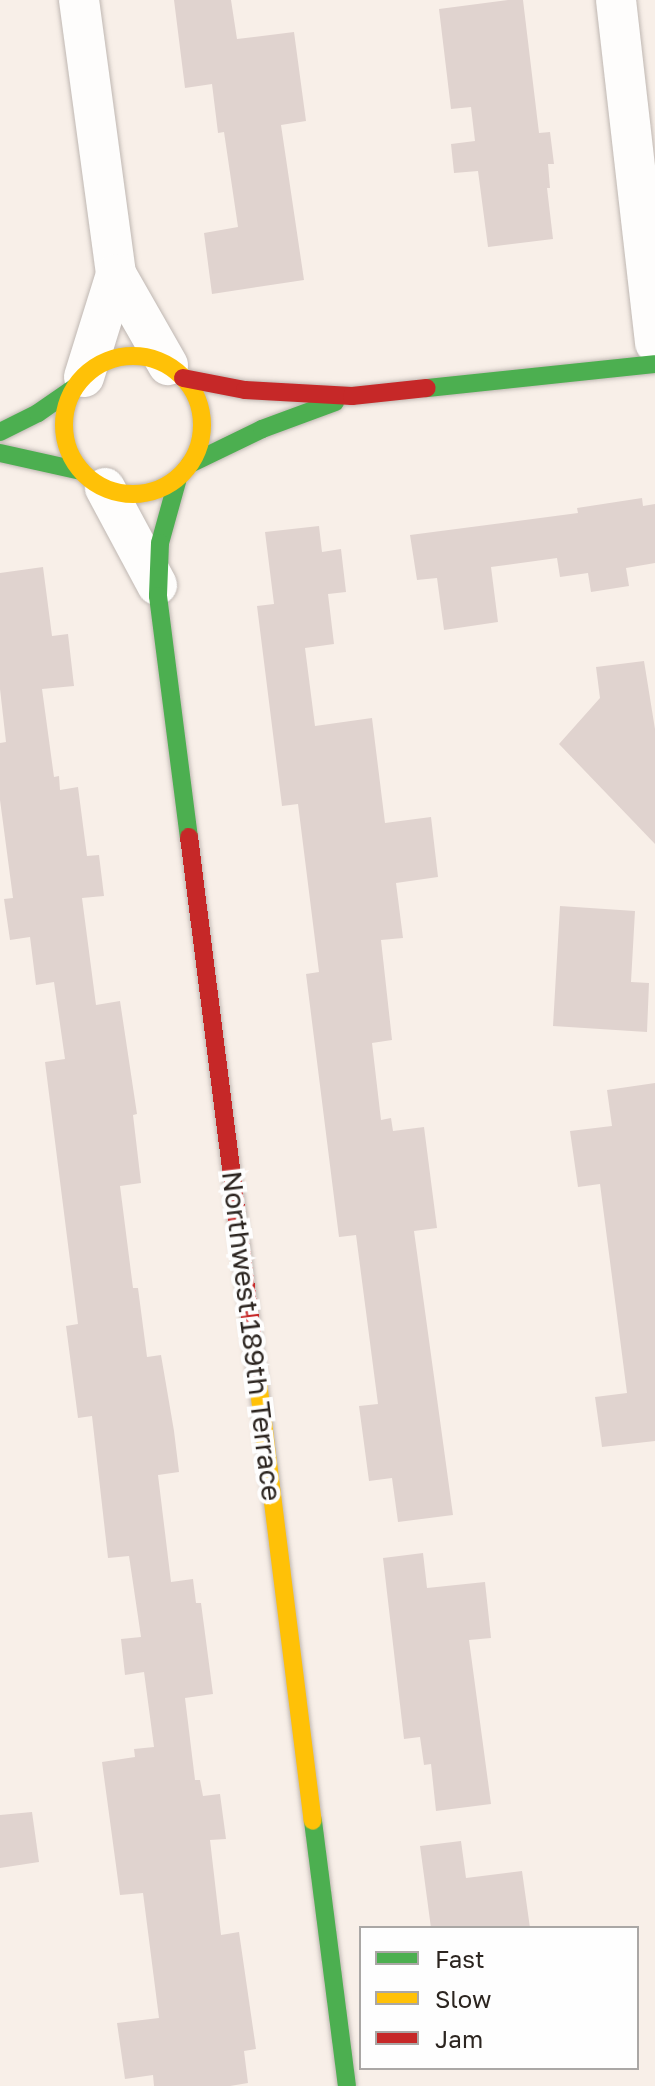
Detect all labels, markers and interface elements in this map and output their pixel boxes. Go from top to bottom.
street label: Northwest 189th Terrace [215,1169,289,1503]
legend [359,1926,639,2070]
text: Fast [435,1944,485,1973]
text: Slow [435,1984,491,2013]
text: Jam [435,2024,483,2053]

